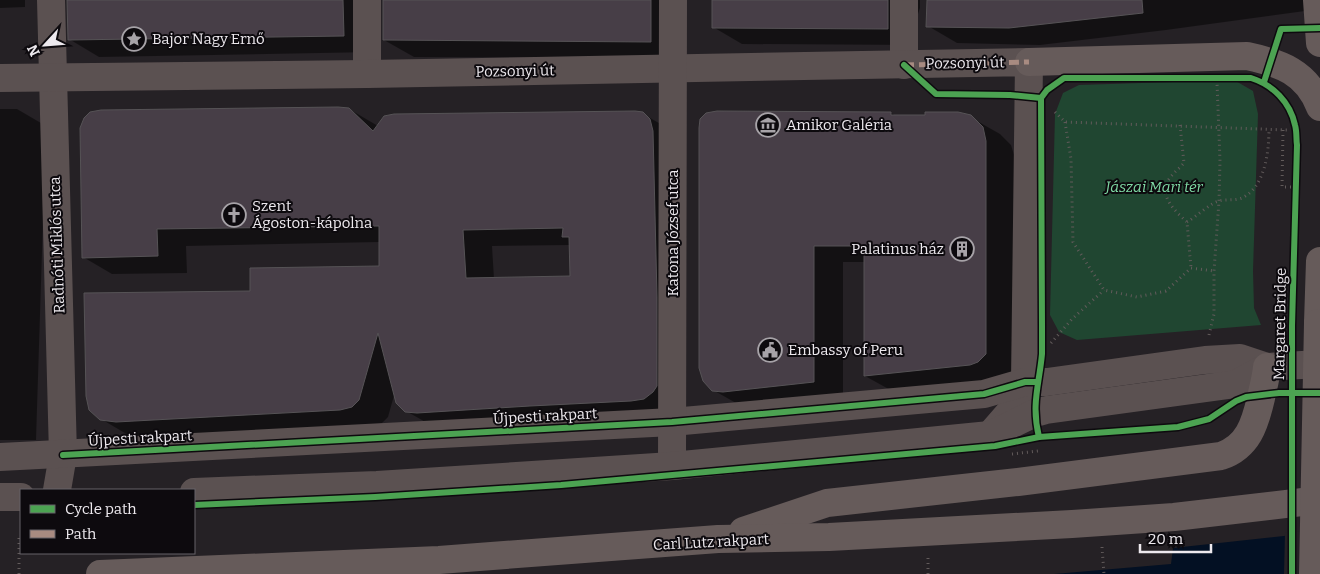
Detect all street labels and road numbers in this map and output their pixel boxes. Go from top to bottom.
street label: Pozsonyi út [925,53,1005,73]
street label: Pozsonyi út [475,61,555,81]
street label: Katona József utca [664,170,682,296]
street label: Radnóti Miklós utca [46,176,68,314]
street label: Margaret Bridge [1270,268,1290,380]
street label: Újpesti rakpart [492,404,598,428]
street label: Újpesti rakpart [87,426,193,450]
street label: Carl Lutz rakpart [653,530,770,554]

